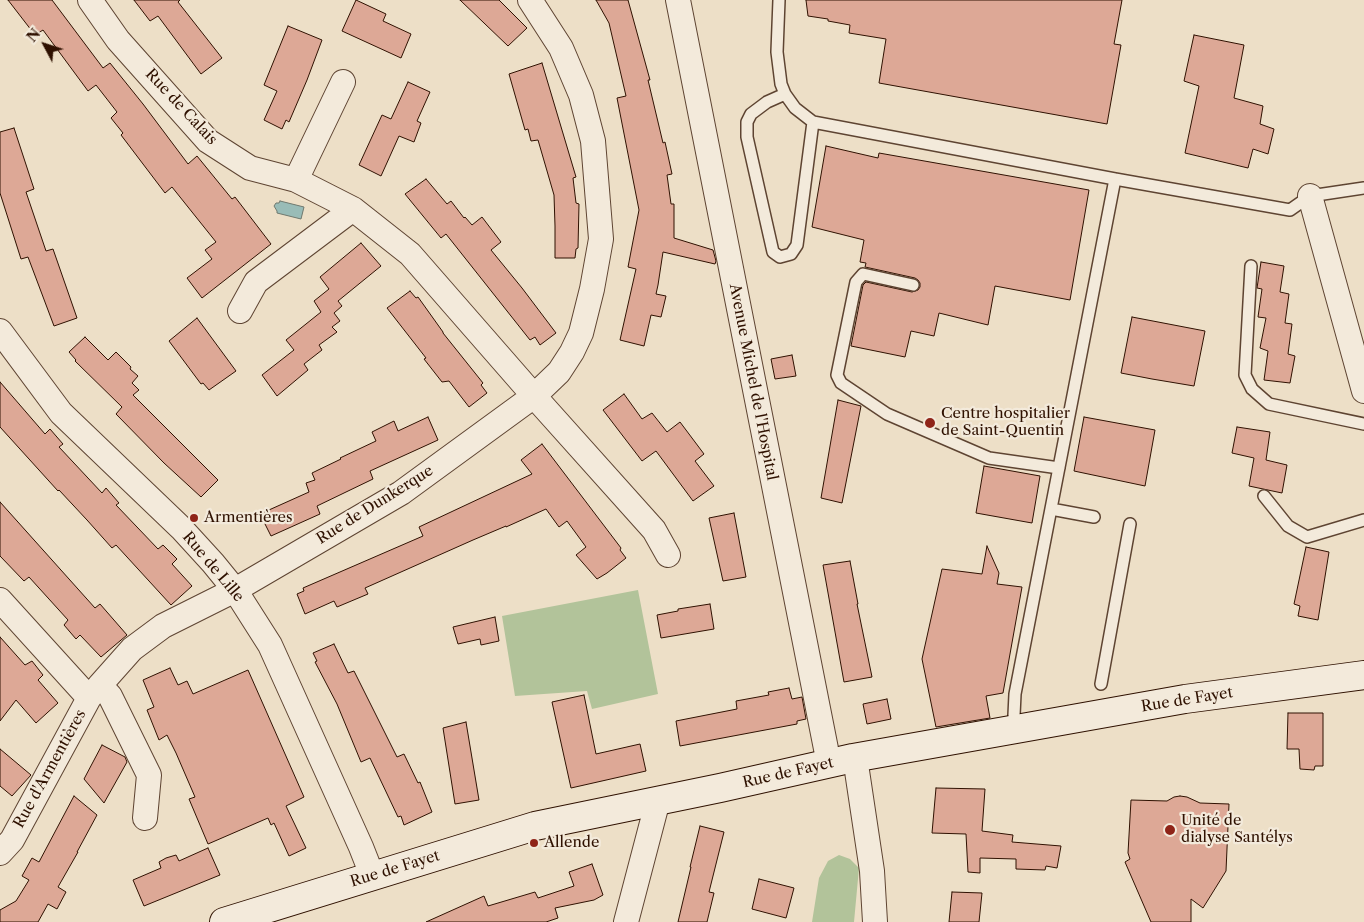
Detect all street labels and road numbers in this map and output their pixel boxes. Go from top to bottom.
street label: Rue de Calais [141,65,221,149]
street label: Avenue Michel de l'Hospital [725,282,781,482]
street label: Rue de Dunkerque [313,462,437,548]
street label: Rue de Lille [179,528,247,606]
street label: Rue de Fayet [1140,684,1234,716]
street label: Rue d'Armentières [10,707,90,831]
street label: Rue de Fayet [741,754,835,792]
street label: Rue de Fayet [348,847,442,891]

